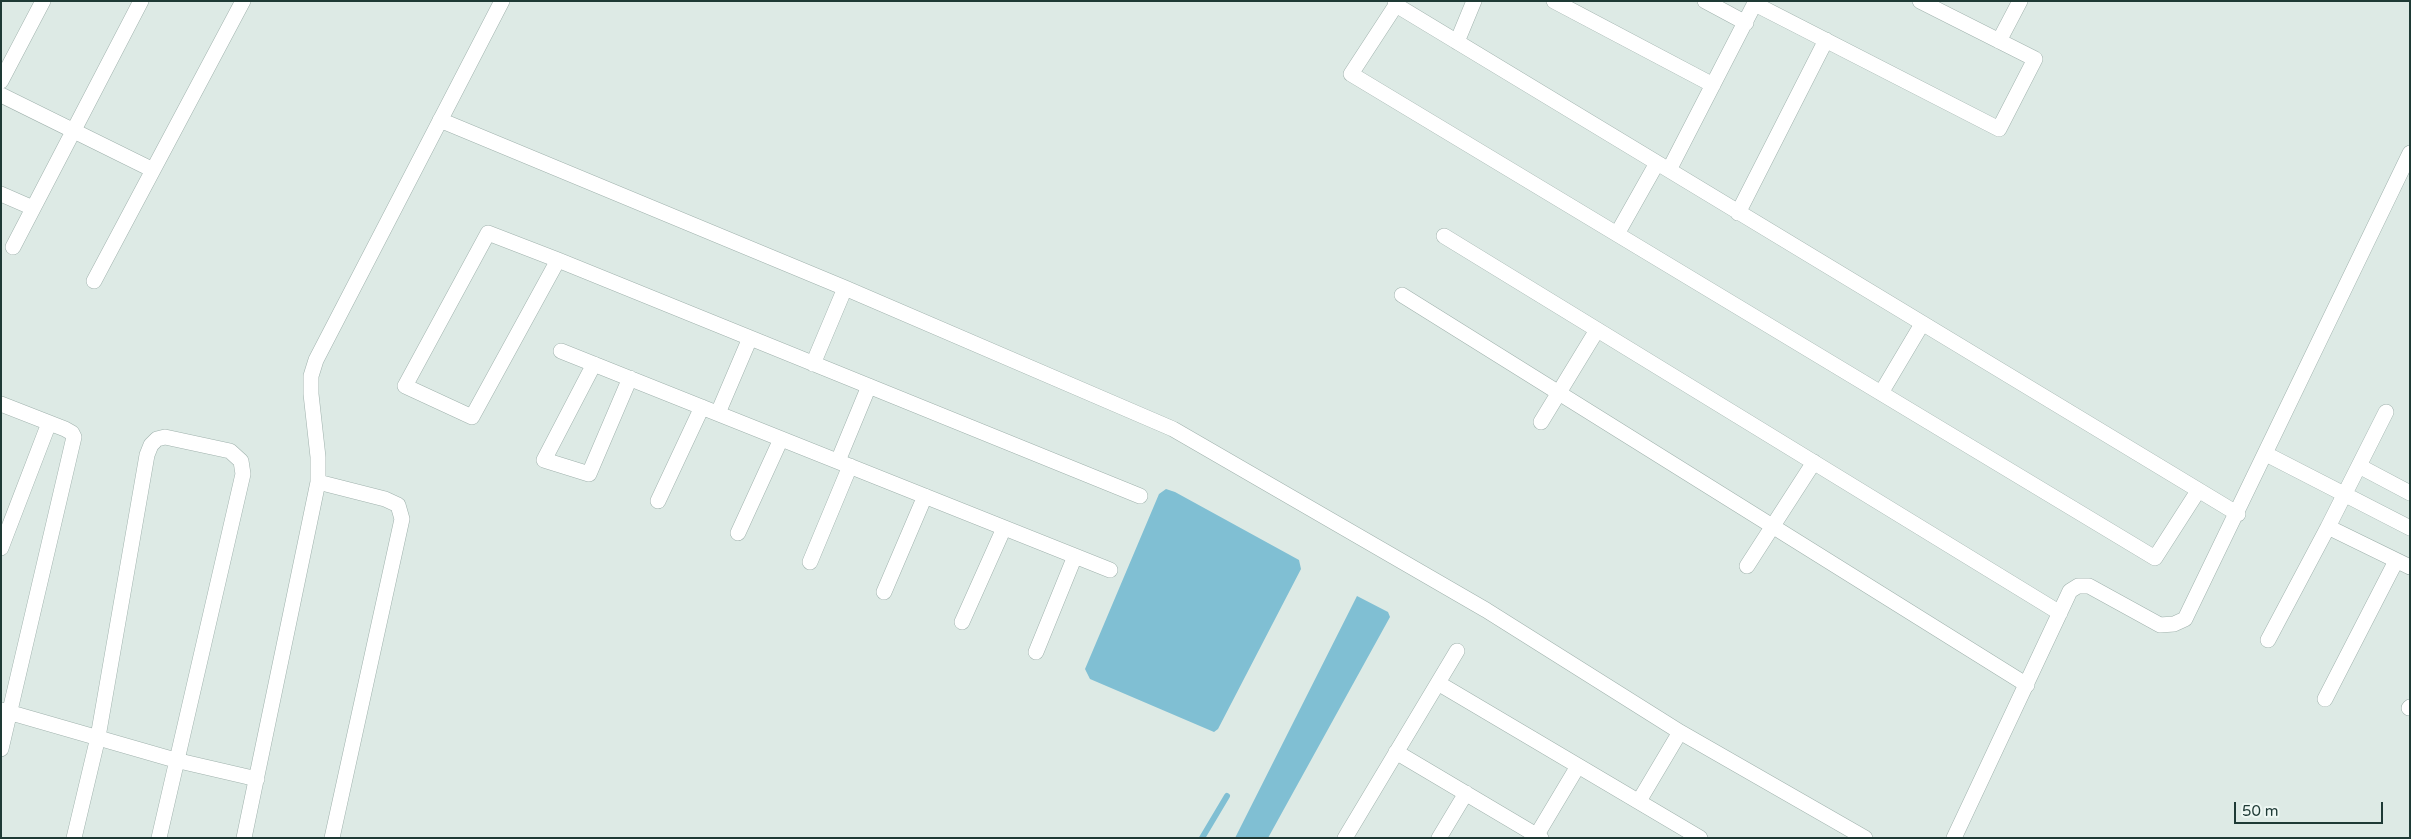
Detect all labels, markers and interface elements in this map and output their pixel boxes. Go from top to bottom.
scale bar [2236,792,2385,824]
text: 50 m [2242,802,2279,820]

